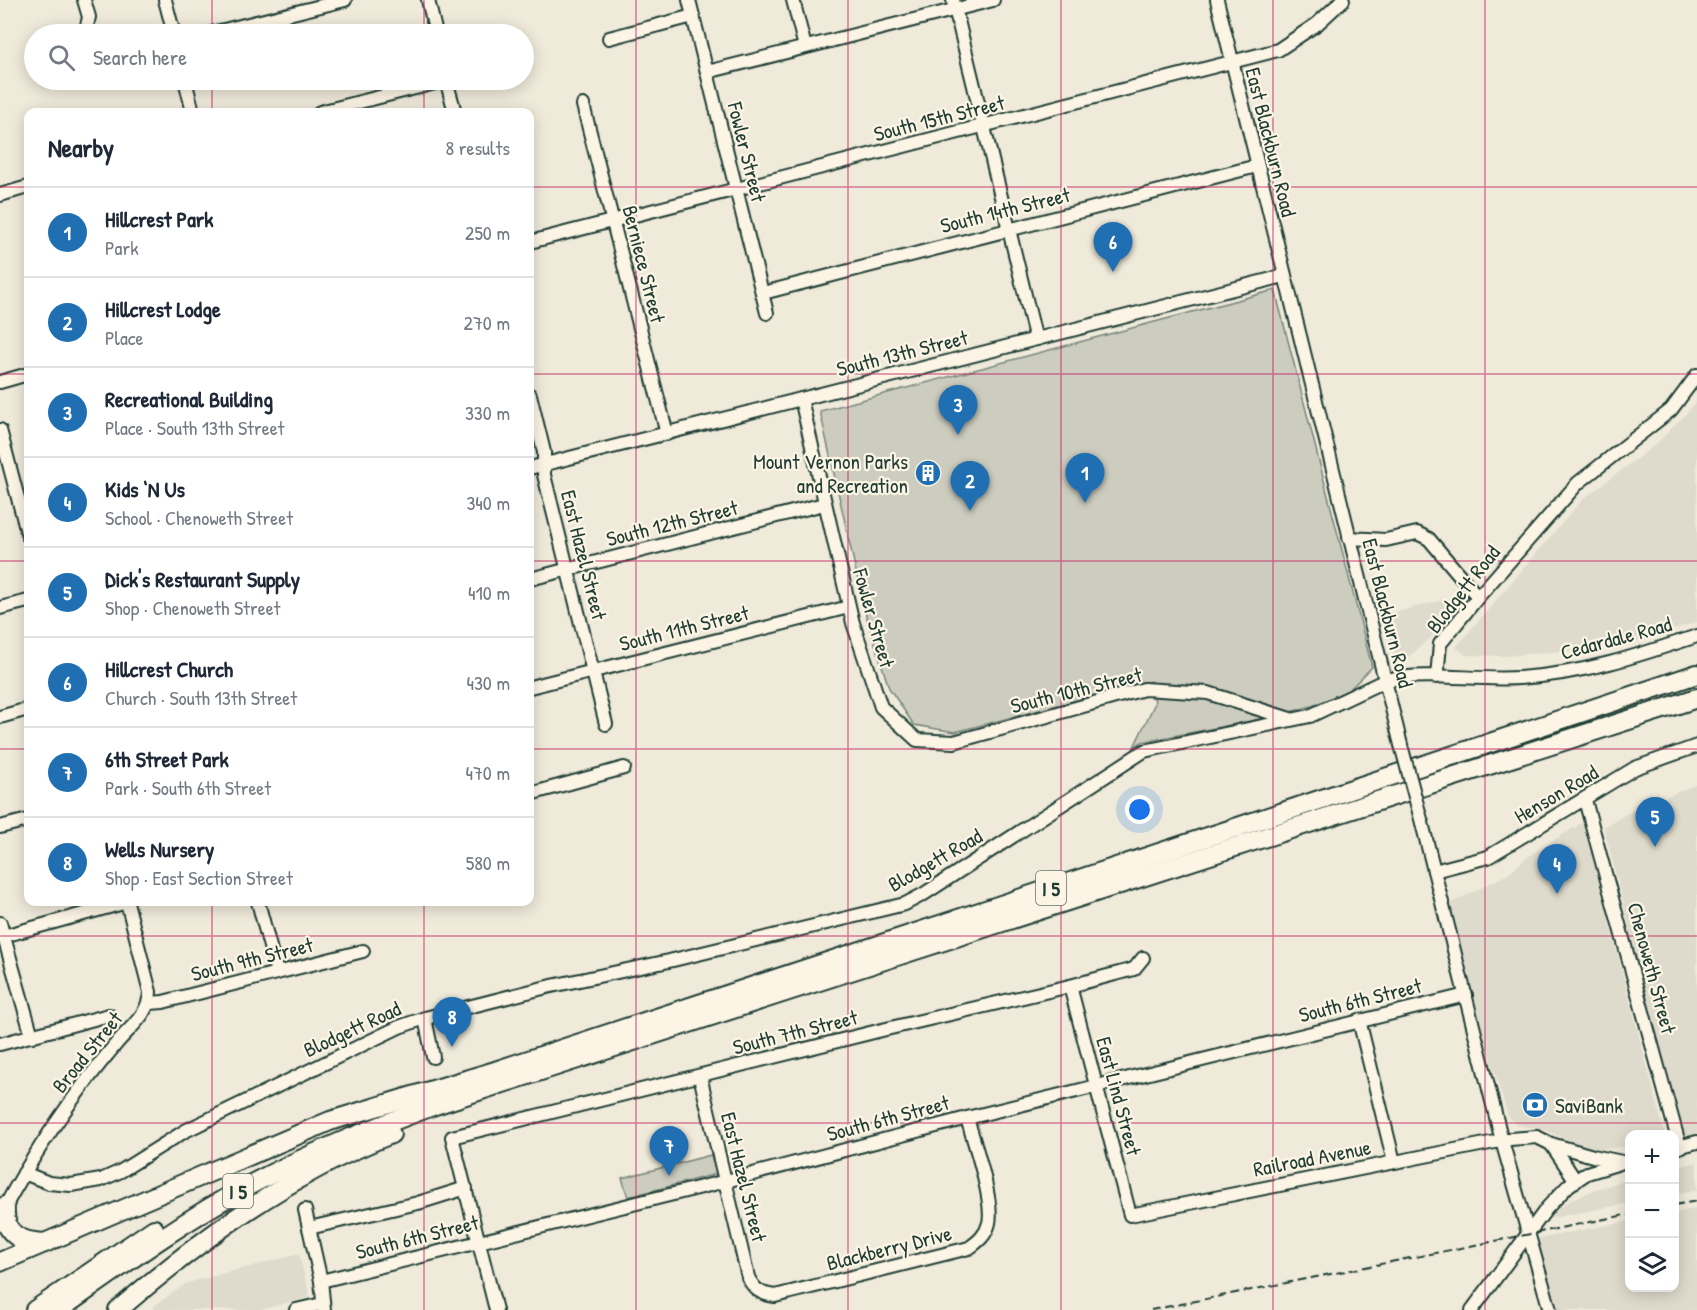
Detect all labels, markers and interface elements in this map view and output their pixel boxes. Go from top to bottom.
search box [24,24,534,90]
icon: search [45,41,78,74]
text: Search here [93,42,187,72]
street label: East Blackburn Road [1238,64,1304,220]
street label: South 15th Street [871,88,1008,148]
street label: Fowler Street [720,98,774,206]
text: Nearby [48,130,114,165]
text: 8 results [445,134,510,161]
street label: South 14th Street [937,180,1074,240]
street label: Berniece Street [615,202,673,326]
text: Hillcrest Park [105,204,213,234]
text: 1 [64,219,71,246]
text: 250 m [465,219,510,246]
pin: 6 [1094,222,1132,272]
text: Park [105,234,138,261]
text: Hillcrest Lodge [105,294,221,324]
text: 2 [63,309,72,336]
text: 270 m [464,309,510,336]
street label: South 13th Street [833,323,971,383]
text: Place [105,324,144,351]
text: Recreational Building [105,384,273,414]
pin: 3 [938,386,978,435]
text: 3 [63,399,72,426]
text: 330 m [465,399,510,426]
text: Place · South 13th Street [105,414,284,441]
place label: Mount Vernon Parks and Recreation [753,447,908,500]
pin: 1 [1066,454,1104,503]
building icon: Mount Vernon Parks and Recreation [913,458,943,488]
pin: 2 [950,462,990,511]
text: Kids ‘N Us [105,474,185,504]
street label: East Hazel Street [554,487,614,623]
text: 4 [64,489,71,516]
text: 340 m [466,489,510,516]
street label: South 12th Street [603,492,742,553]
text: School · Chenoweth Street [105,504,293,531]
street label: East Blackburn Road [1355,535,1421,691]
street label: Blodgett Road [1419,539,1507,639]
text: Dick's Restaurant Supply [105,564,300,594]
street label: Fowler Street [846,564,902,672]
text: 5 [63,579,72,606]
text: 410 m [468,579,510,606]
text: Shop · Chenoweth Street [105,594,280,621]
street label: South 11th Street [616,598,752,658]
street label: Cedardale Road [1557,609,1675,667]
text: Hillcrest Church [105,654,233,684]
street label: South 10th Street [1007,660,1145,720]
text: 6 [64,669,71,696]
text: 430 m [466,669,510,696]
text: Church · South 13th Street [105,684,297,711]
text: 6th Street Park [105,744,229,774]
street label: Henson Road [1509,758,1603,830]
text: 7 [63,759,72,786]
text: 470 m [465,759,510,786]
text: Park · South 6th Street [105,774,271,801]
your location [1125,795,1154,824]
pin: 5 [1636,798,1674,847]
street label: Blodgett Road [883,821,987,899]
text: Wells Nursery [105,834,214,864]
pin: 4 [1538,844,1576,894]
text: 8 [63,849,72,876]
text: 580 m [466,849,510,876]
text: Shop · East Section Street [105,864,293,891]
road number: I 5 [1036,871,1066,905]
street label: Chenoweth Street [1621,899,1684,1037]
street label: South 9th Street [188,930,317,988]
street label: South 6th Street [1296,971,1425,1029]
street label: Blodgett Road [299,994,405,1064]
pin: 8 [432,998,472,1047]
street label: South 7th Street [730,1002,861,1061]
street label: Broad Street [45,1004,129,1099]
street label: East Lind Street [1089,1034,1149,1159]
street label: South 6th Street [824,1088,953,1148]
bank icon: SaviBank [1520,1090,1550,1120]
place label: SaviBank [1555,1091,1623,1120]
street label: East Hazel Street [714,1109,774,1245]
pin: 7 [650,1126,688,1176]
map controls [1625,1130,1679,1292]
button: + [1625,1130,1679,1184]
street label: Railroad Avenue [1251,1132,1373,1184]
road number: I 5 [223,1174,253,1208]
button: − [1625,1184,1679,1238]
street label: South 6th Street [353,1208,482,1266]
street label: Blackberry Drive [824,1218,954,1278]
button: layers [1625,1238,1679,1292]

